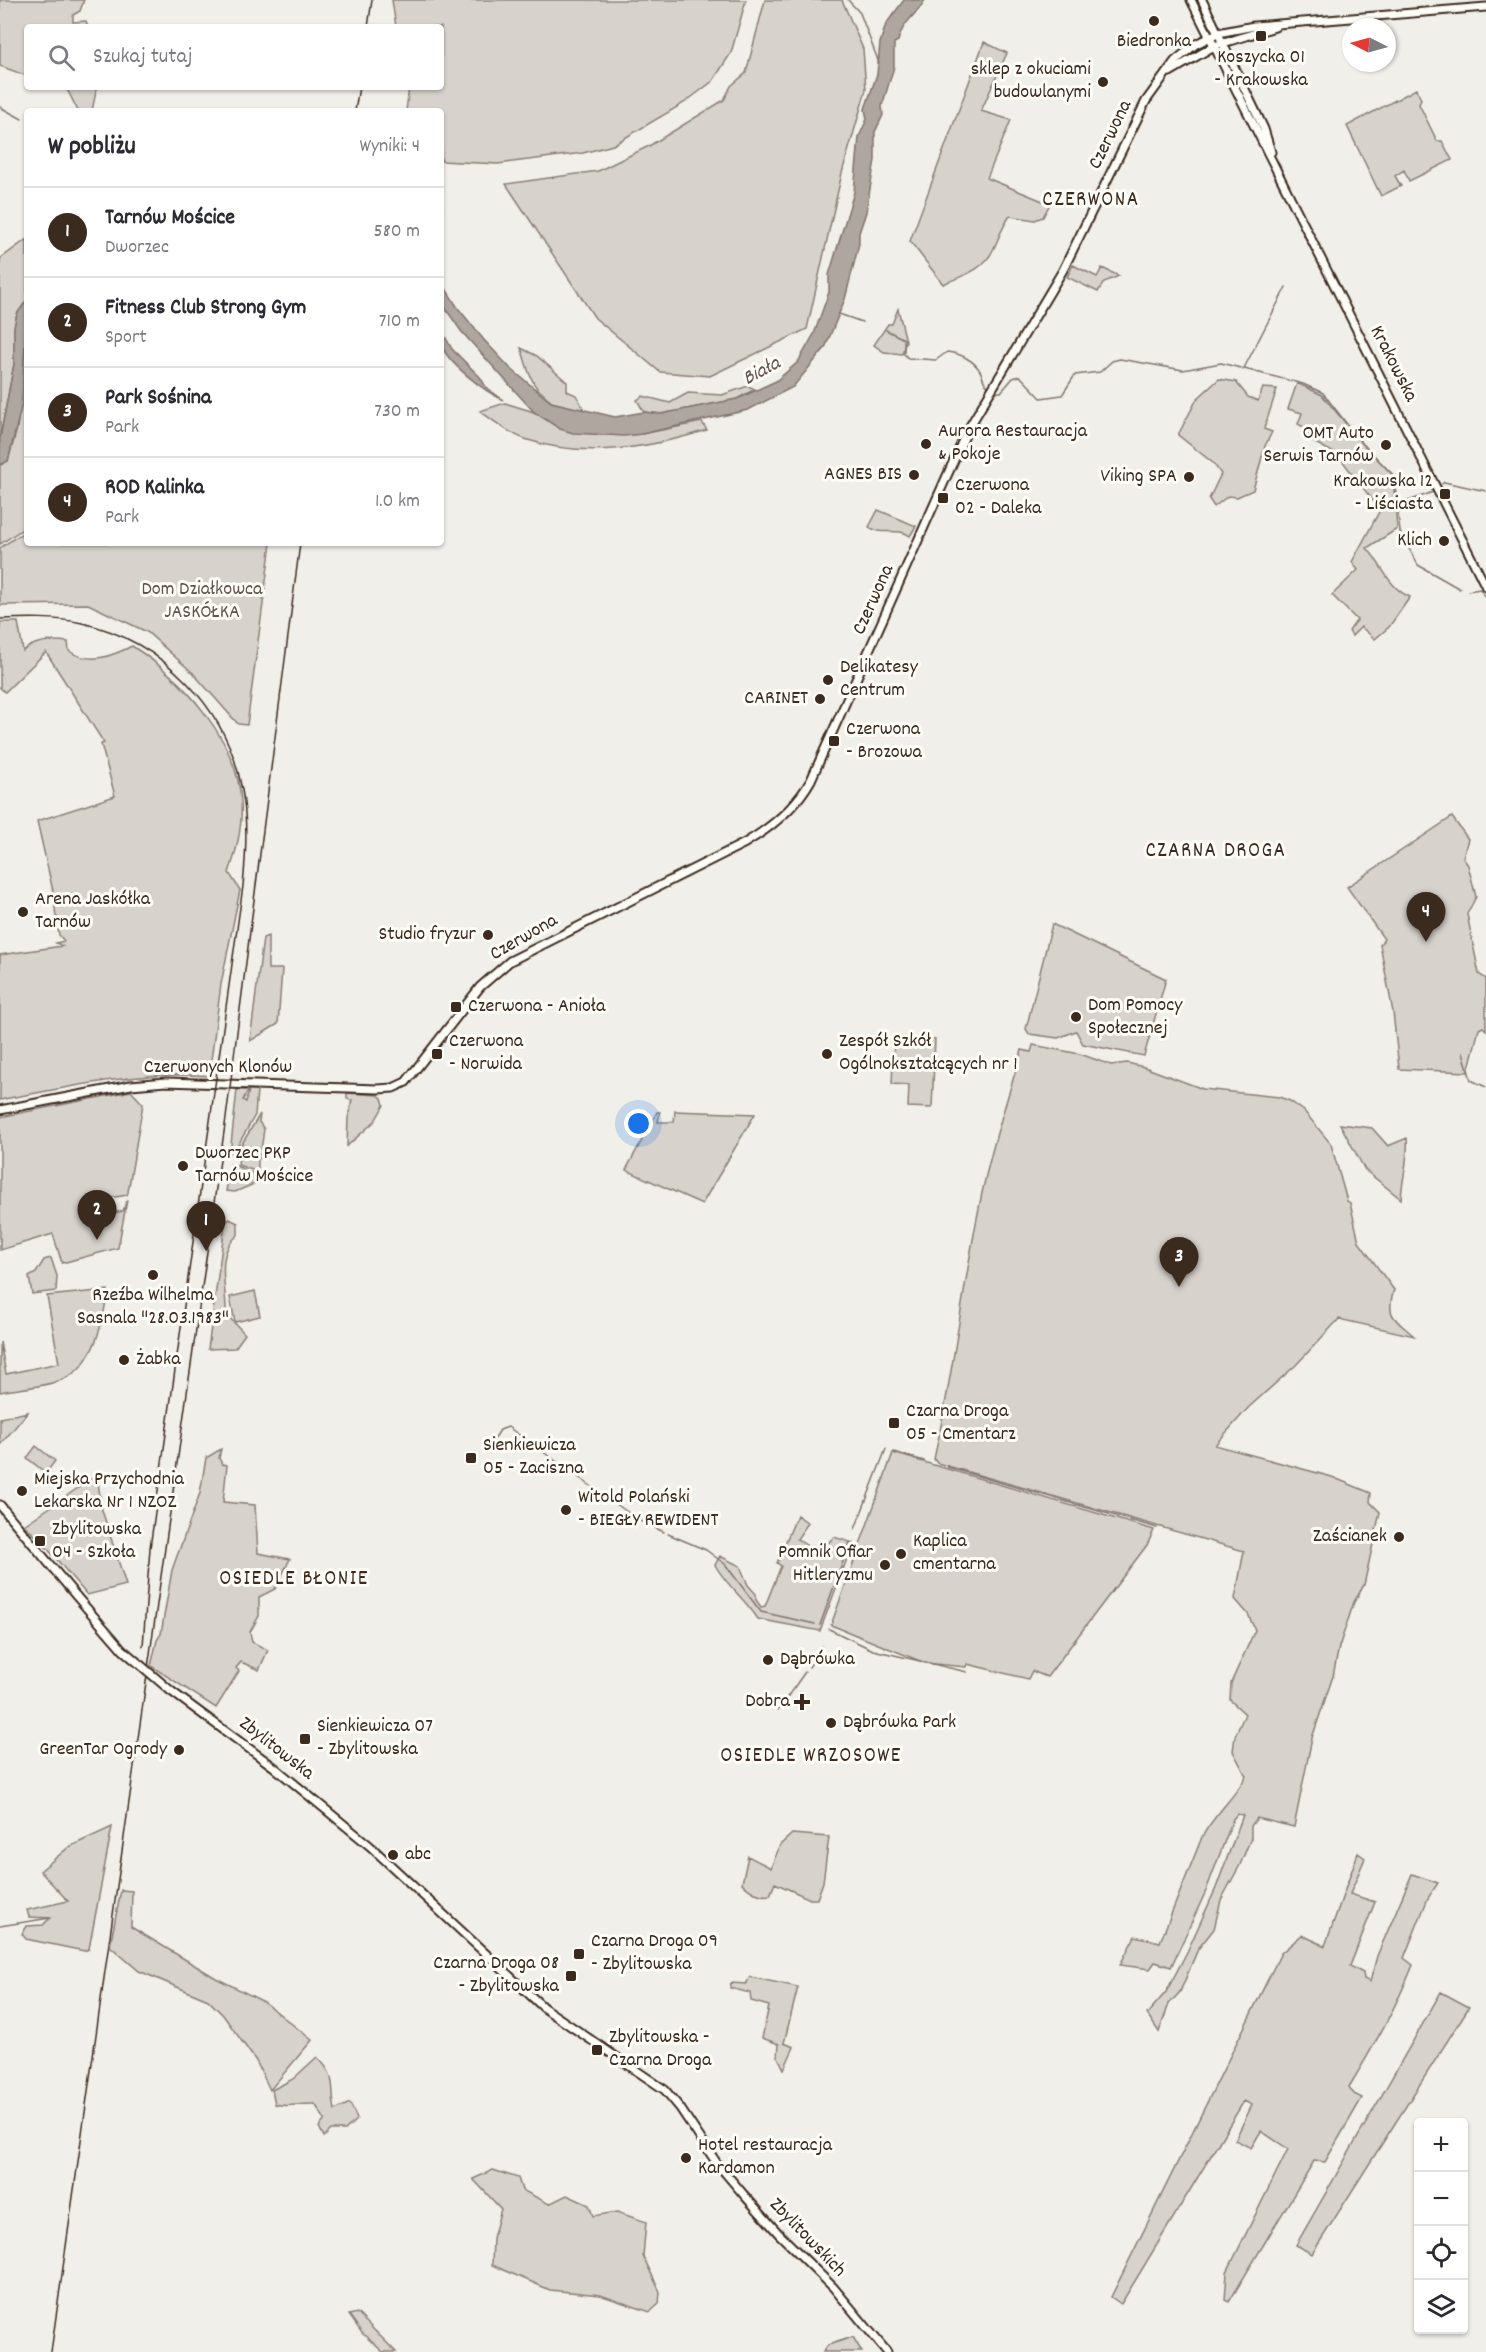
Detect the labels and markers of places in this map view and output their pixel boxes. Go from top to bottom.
marker: Biedronka [1147,14,1161,28]
place label: Biedronka [1117,28,1192,56]
marker: Koszycka 01 - Krakowska [1254,29,1268,43]
place label: Koszycka 01 - Krakowska [1214,44,1308,95]
place label: sklep z okuciami budowlanymi [971,56,1091,107]
marker: sklep z okuciami budowlanymi [1096,75,1110,89]
place label: Aurora Restauracja & Pokoje [938,418,1088,469]
place label: OMT Auto Serwis Tarnów [1264,420,1374,471]
marker: Aurora Restauracja & Pokoje [919,437,933,451]
marker: OMT Auto Serwis Tarnów [1379,438,1393,452]
place label: AGNES BIS [824,461,902,489]
place label: Viking SPA [1100,463,1177,491]
marker: AGNES BIS [907,468,921,482]
place label: Krakowska 12 - Liściasta [1333,468,1434,519]
marker: Viking SPA [1182,470,1196,484]
place label: Czerwona 02 - Daleka [955,472,1042,523]
marker: Krakowska 12 - Liściasta [1438,487,1452,501]
marker: Czerwona 02 - Daleka [936,491,950,505]
place label: Klich [1397,527,1432,555]
marker: Klich [1437,534,1451,548]
place label: Delikatesy Centrum [840,654,919,705]
marker: Delikatesy Centrum [821,673,835,687]
place label: CARINET [744,685,808,713]
marker: CARINET [813,692,827,706]
place label: Czerwona - Brozowa [846,716,923,767]
marker: Czerwona - Brozowa [827,734,841,748]
place label: Arena Jaskółka Tarnów [35,886,151,937]
pin: 4 [1406,892,1446,942]
marker: Arena Jaskółka Tarnów [16,905,30,919]
place label: Studio fryzur [378,921,477,949]
marker: Studio fryzur [481,928,495,942]
place label: Dom Pomocy Społecznej [1088,992,1183,1043]
place label: Czerwona - Anioła [468,993,606,1021]
marker: Czerwona - Anioła [449,1000,463,1014]
marker: Dom Pomocy Społecznej [1069,1010,1083,1024]
place label: Czerwona - Norwida [449,1028,524,1079]
place label: Zespół Szkół Ogólnokształcących nr 1 [839,1028,1018,1079]
marker: Czerwona - Norwida [430,1047,444,1061]
marker: Zespół Szkół Ogólnokształcących nr 1 [820,1047,834,1061]
place label: Dworzec PKP Tarnów Mościce [195,1140,313,1191]
marker: Dworzec PKP Tarnów Mościce [176,1159,190,1173]
pin: 2 [78,1190,116,1240]
pin: 1 [186,1202,226,1251]
pin: 3 [1160,1238,1198,1287]
marker: Rzeźba Wilhelma Sasnala "28.03.1983" [146,1268,160,1282]
place label: Rzeźba Wilhelma Sasnala "28.03.1983" [77,1282,229,1333]
place label: Żabka [136,1346,181,1374]
marker: Żabka [117,1353,131,1367]
place label: Czarna Droga 05 - Cmentarz [906,1398,1016,1449]
marker: Czarna Droga 05 - Cmentarz [887,1416,901,1430]
place label: Sienkiewicza 05 - Zaciszna [483,1432,584,1483]
marker: Sienkiewicza 05 - Zaciszna [464,1451,478,1465]
place label: Miejska Przychodnia Lekarska Nr 1 NZOZ [34,1466,185,1517]
marker: Miejska Przychodnia Lekarska Nr 1 NZOZ [15,1484,29,1498]
place label: Witold Polański - BIEGŁY REWIDENT [578,1484,718,1535]
marker: Witold Polański - BIEGŁY REWIDENT [559,1503,573,1517]
place label: Zbylitowska 04 - Szkoła [52,1516,142,1567]
place label: Zaścianek [1313,1523,1387,1551]
place label: Kaplica cmentarna [913,1528,996,1579]
marker: Zaścianek [1392,1530,1406,1544]
marker: Zbylitowska 04 - Szkoła [33,1534,47,1548]
place label: Pomnik Ofiar Hitleryzmu [778,1539,874,1590]
marker: Kaplica cmentarna [894,1547,908,1561]
marker: Pomnik Ofiar Hitleryzmu [878,1558,892,1572]
place label: Dąbrówka [780,1646,855,1674]
marker: Dąbrówka [761,1653,775,1667]
place label: Dobra [745,1688,791,1716]
marker: Dobra [795,1695,809,1709]
place label: Dąbrówka Park [843,1709,956,1737]
place label: Sienkiewicza 07 - Zbylitowska [317,1713,433,1764]
marker: Dąbrówka Park [824,1716,838,1730]
marker: Sienkiewicza 07 - Zbylitowska [298,1732,312,1746]
place label: GreenTar Ogrody [39,1736,168,1764]
marker: GreenTar Ogrody [172,1743,186,1757]
place label: abc [405,1841,431,1869]
marker: abc [386,1848,400,1862]
place label: Czarna Droga 09 - Zbylitowska [591,1928,718,1979]
marker: Czarna Droga 09 - Zbylitowska [572,1947,586,1961]
place label: Czarna Droga 08 - Zbylitowska [433,1950,560,2001]
marker: Czarna Droga 08 - Zbylitowska [564,1969,578,1983]
place label: Zbylitowska - Czarna Droga [609,2024,712,2075]
marker: Zbylitowska - Czarna Droga [590,2043,604,2057]
place label: Hotel restauracja Kardamon [698,2132,833,2183]
marker: Hotel restauracja Kardamon [679,2151,693,2165]

